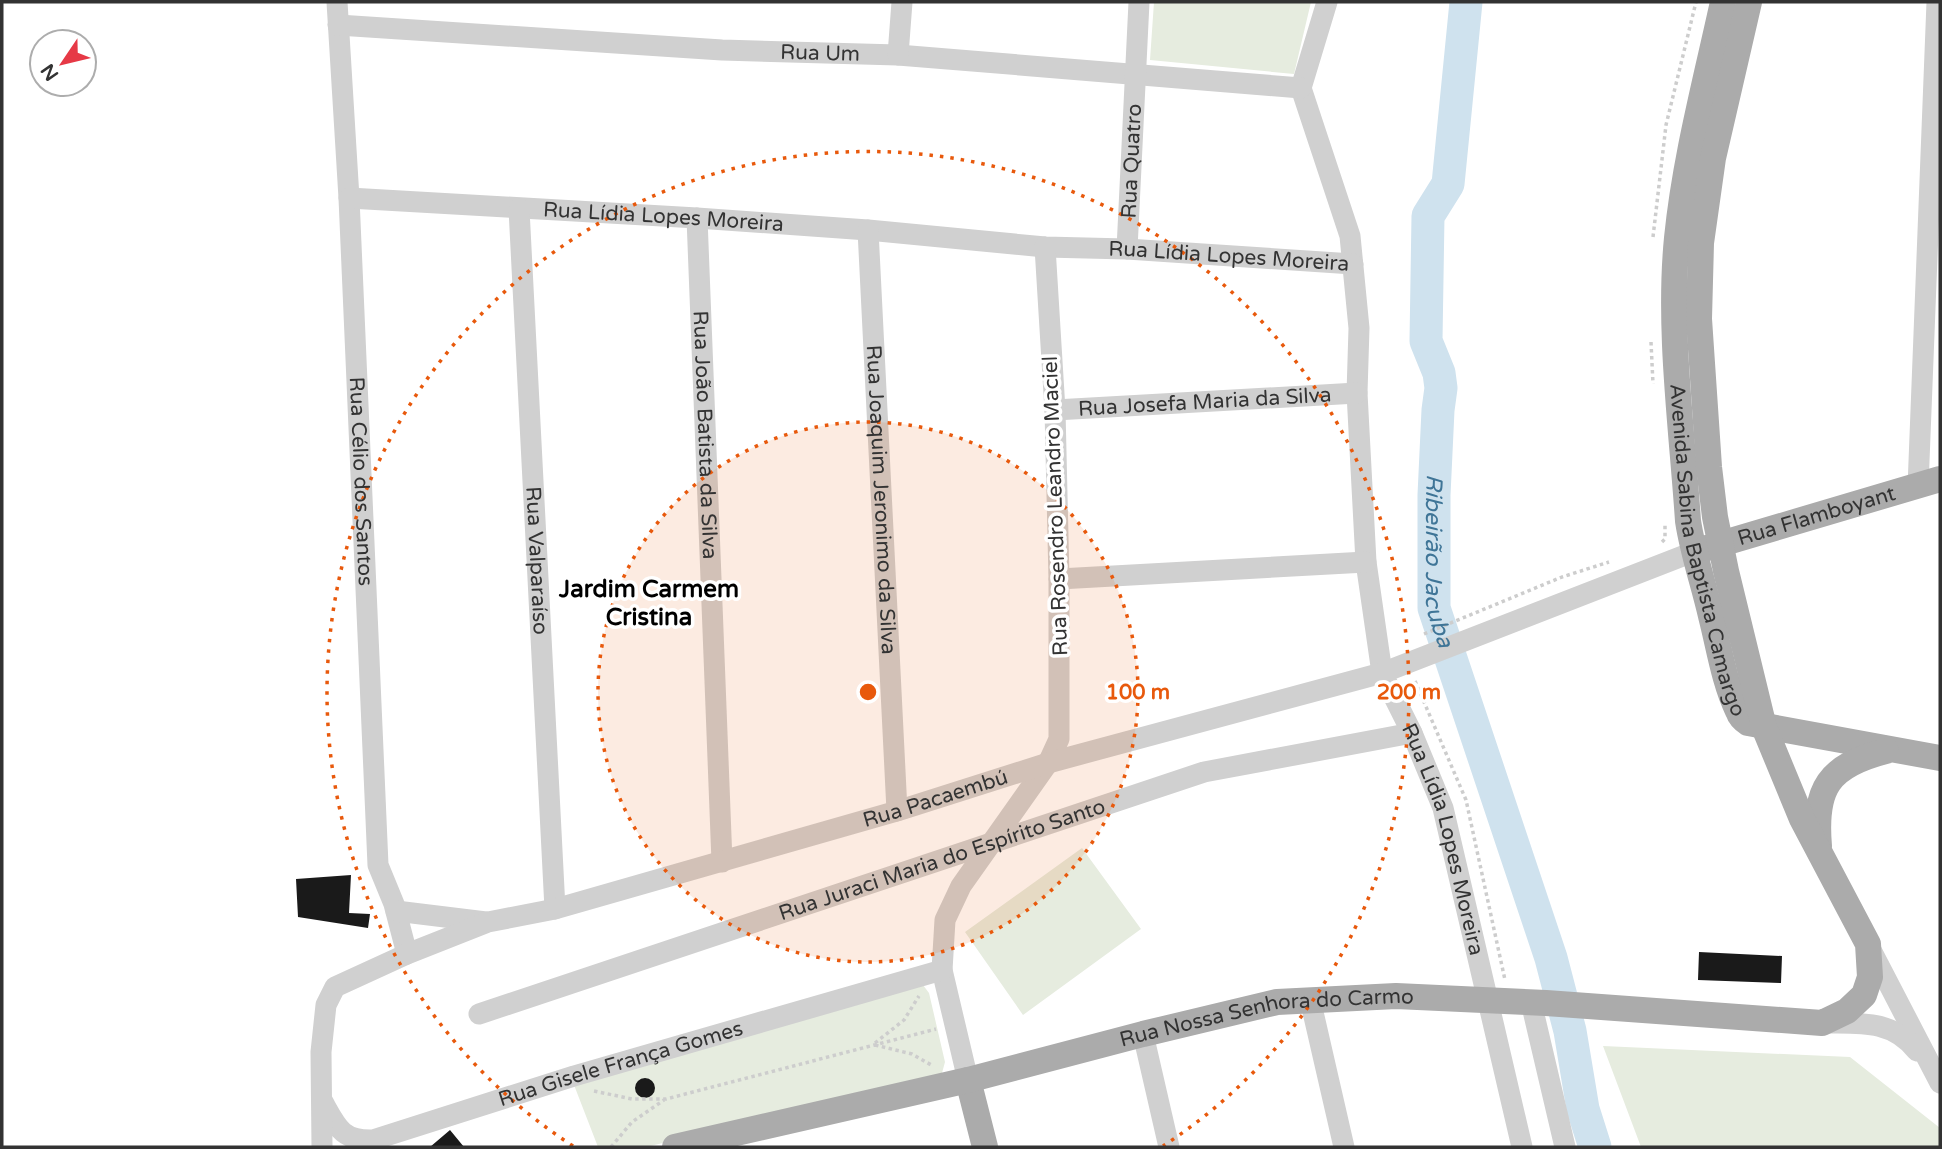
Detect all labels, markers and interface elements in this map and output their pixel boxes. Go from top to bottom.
north arrow [28,28,98,98]
street label: Rua Um [780,40,860,67]
text: N [37,60,63,85]
street label: Rua Quatro [1116,103,1147,219]
street label: Rua Lídia Lopes Moreira [542,197,785,237]
street label: Rua Lídia Lopes Moreira [1108,237,1350,277]
street label: Rua João Batista da Silva [688,310,722,560]
street label: Rua Joaquim Jeronimo da Silva [861,344,901,655]
street label: Rua Rosendro Leandro Maciel [1038,356,1073,656]
street label: Rua Célio dos Santos [344,376,378,587]
street label: Rua Josefa Maria da Silva [1077,382,1332,422]
street label: Avenida Sabina Baptista Camargo [1664,383,1751,721]
water label: Ribeirão Jacuba [1419,473,1460,652]
street label: Rua Flamboyant [1735,481,1898,551]
street label: Rua Valparaíso [520,486,553,635]
district label: Jardim Carmem Cristina [558,575,739,632]
centre of rings [856,680,880,704]
text: 100 m [1106,680,1170,705]
text: 200 m [1377,680,1441,705]
street label: Rua Lídia Lopes Moreira [1396,719,1489,958]
street label: Rua Pacaembú [860,765,1011,833]
street label: Rua Juraci Maria do Espírito Santo [776,794,1109,926]
street label: Rua Nossa Senhora do Carmo [1117,984,1414,1053]
street label: Rua Gisele França Gomes [495,1016,746,1112]

